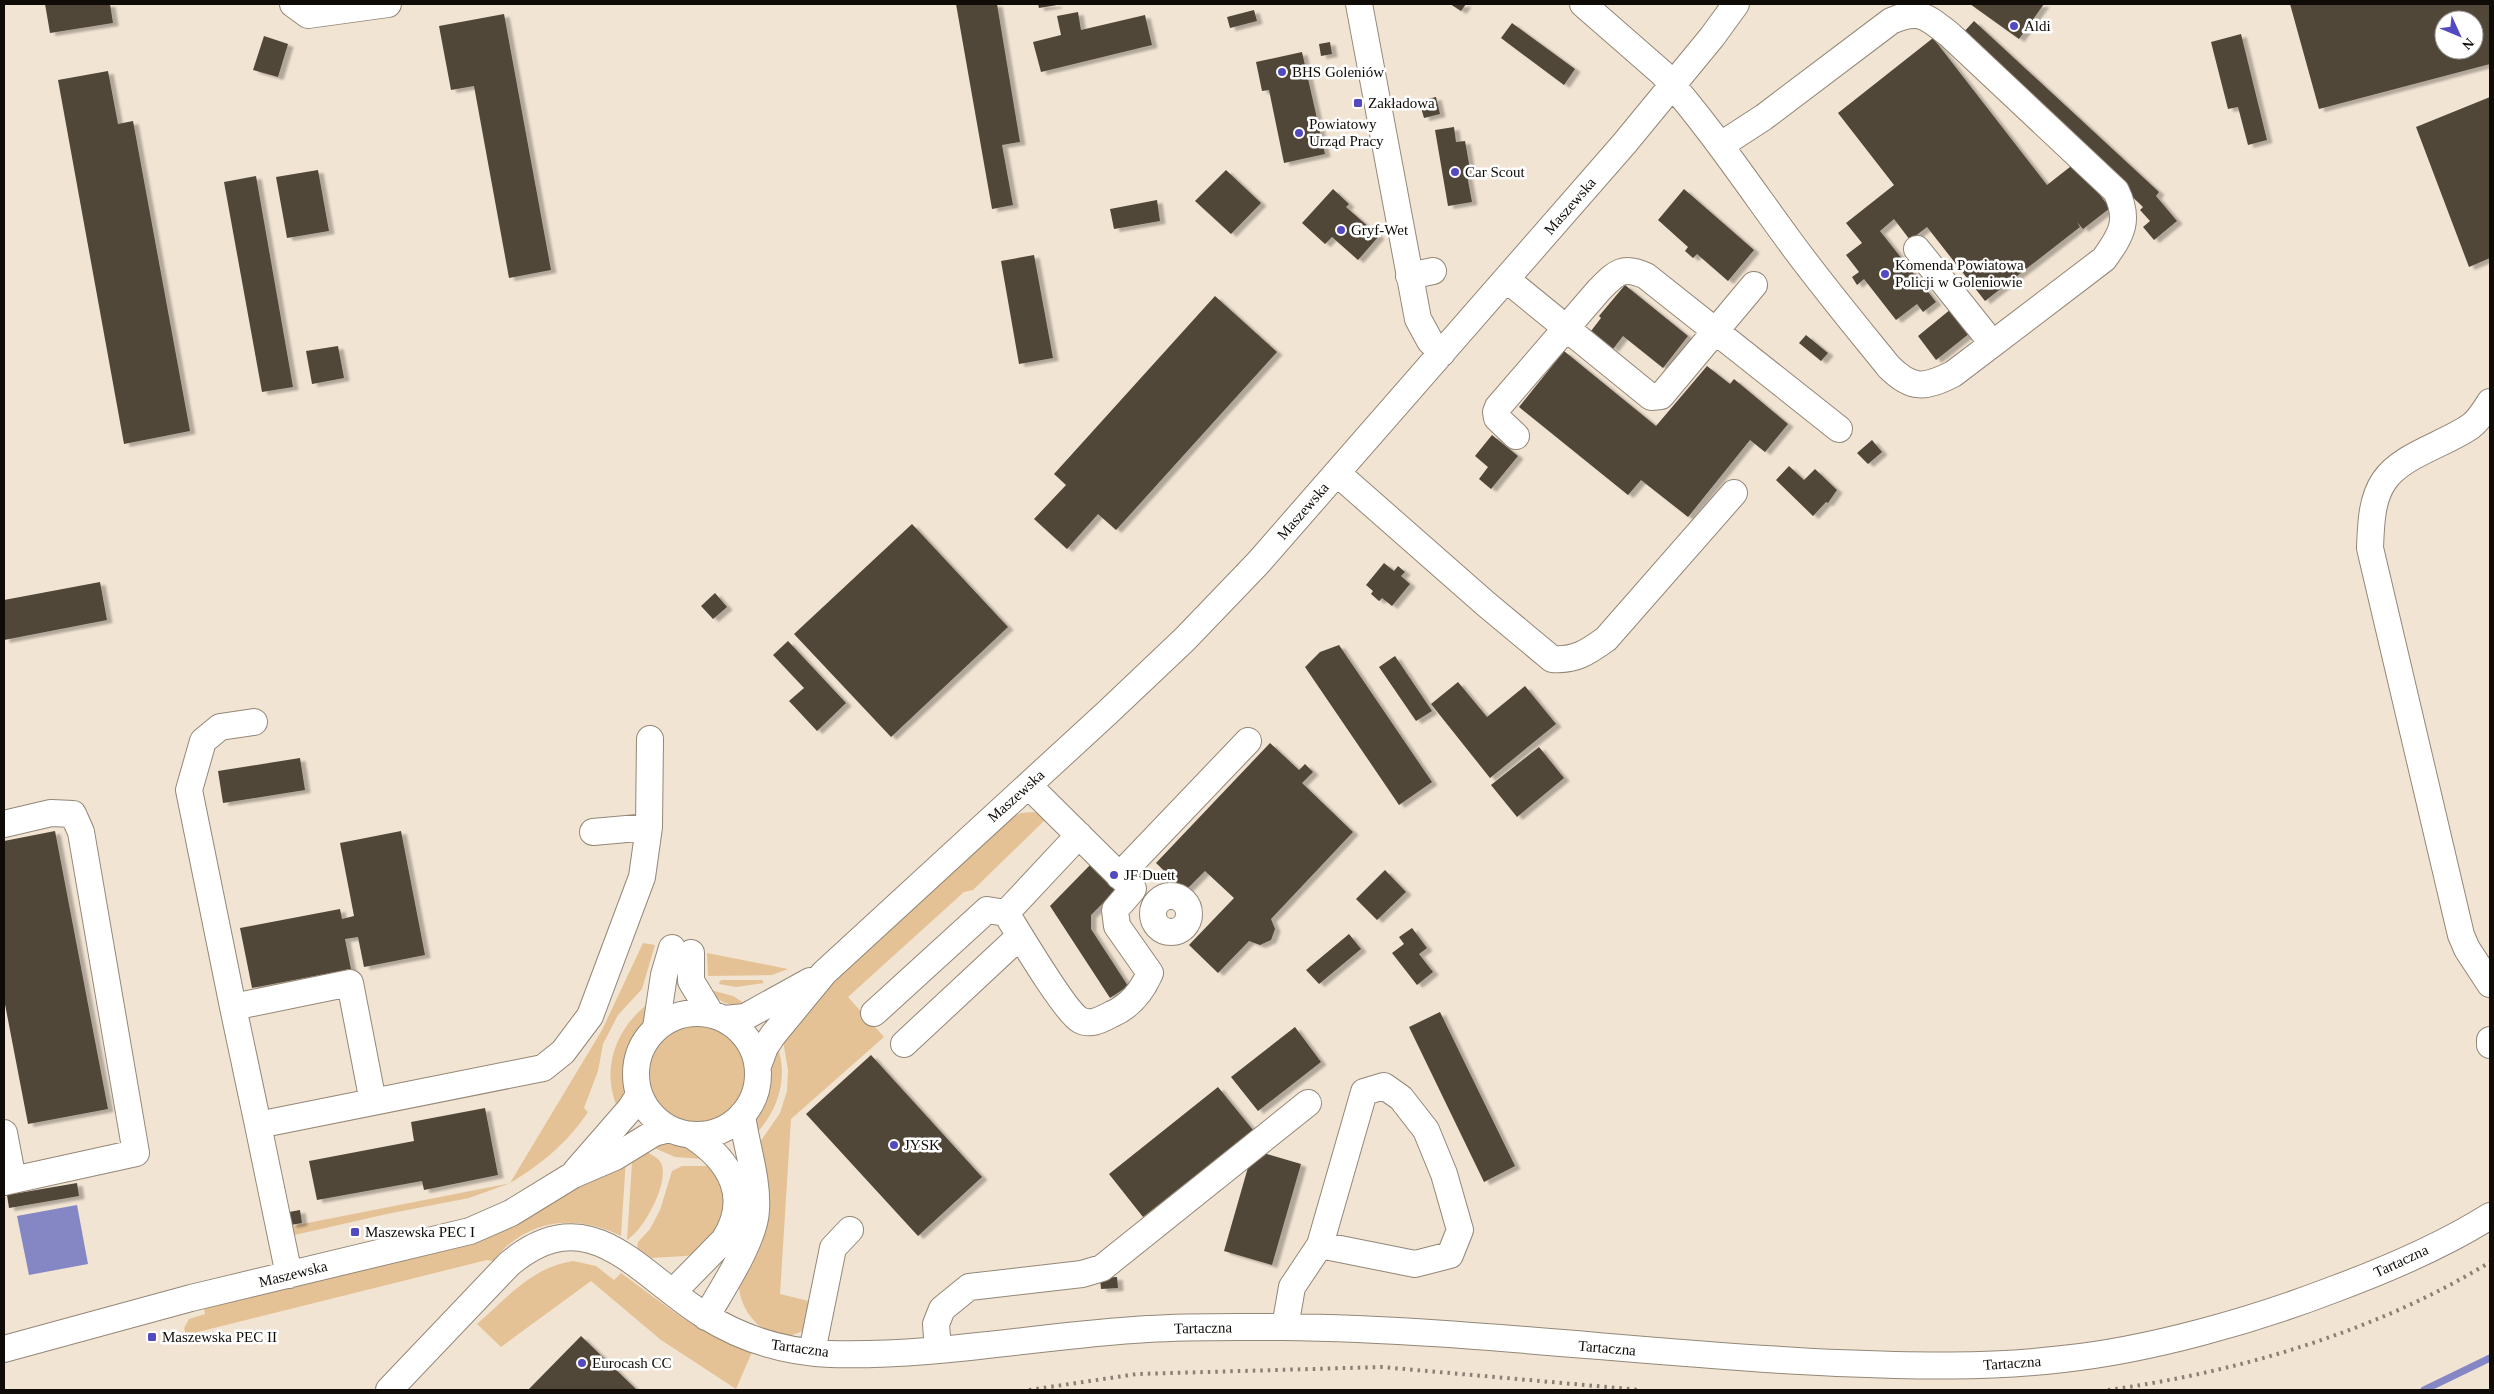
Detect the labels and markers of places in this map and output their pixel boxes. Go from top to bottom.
place label: Aldi [2024,18,2051,34]
marker: Aldi [2008,20,2020,32]
place label: BHS Goleniów [1292,64,1384,80]
marker: BHS Goleniów [1276,66,1288,78]
place label: Zakładowa [1368,95,1435,111]
marker: Zakładowa [1352,97,1364,109]
place label: Powiatowy Urząd Pracy [1309,116,1384,149]
marker: Powiatowy Urząd Pracy [1293,127,1305,139]
place label: Car Scout [1465,164,1525,180]
marker: Car Scout [1449,166,1461,178]
place label: Gryf-Wet [1351,222,1409,238]
marker: Gryf-Wet [1335,224,1347,236]
place label: Komenda Powiatowa Policji w Goleniowie [1895,257,2024,290]
marker: Komenda Powiatowa Policji w Goleniowie [1879,268,1891,280]
place label: JF Duett [1124,867,1176,883]
marker: JF Duett [1108,869,1120,881]
place label: JYSK [904,1137,940,1153]
marker: JYSK [888,1139,900,1151]
place label: Maszewska PEC I [365,1224,475,1240]
marker: Maszewska PEC I [349,1226,361,1238]
place label: Maszewska PEC II [162,1329,277,1345]
marker: Maszewska PEC II [146,1331,158,1343]
place label: Eurocash CC [592,1355,672,1371]
marker: Eurocash CC [576,1357,588,1369]

